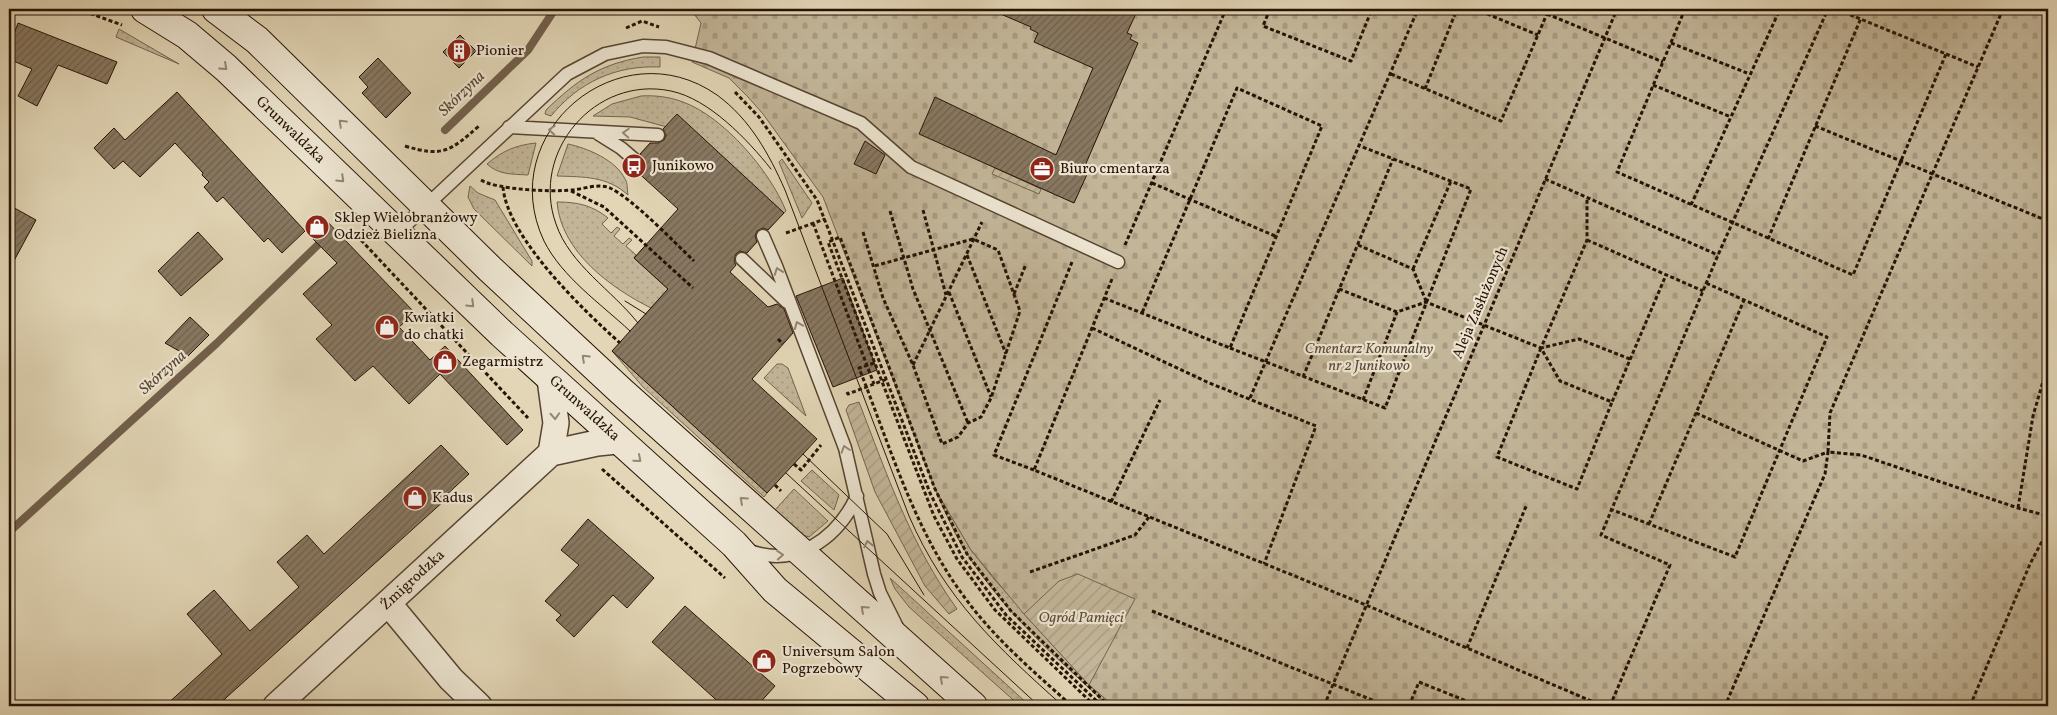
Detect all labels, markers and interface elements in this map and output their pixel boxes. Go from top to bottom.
building icon: Pionier [446,38,472,64]
place label: Pionier [476,41,524,62]
one-way arrow [219,61,228,70]
water label: Skórzyna [434,66,491,122]
street label: Grunwaldzka [251,92,330,169]
one-way arrow [338,119,347,128]
one-way arrow [548,124,556,135]
one-way arrow [622,128,630,139]
bus stop icon: Junikowo [621,153,647,179]
place label: Junikowo [652,156,714,177]
office icon: Biuro cmentarza [1029,156,1055,182]
place label: Biuro cmentarza [1060,159,1170,180]
one-way arrow [336,173,345,182]
place label: Sklep Wielobranżowy Odzież Bielizna [334,208,478,246]
shop icon: Sklep Wielobranżowy Odzież Bielizna [304,214,330,240]
street label: Aleja Zasłużonych [1448,243,1514,362]
one-way arrow [774,267,784,275]
one-way arrow [465,298,474,307]
place label: Kwiatki do chatki [404,308,464,346]
shop icon: Kwiatki do chatki [374,314,400,340]
one-way arrow [794,322,804,330]
park label: Cmentarz Komunalny nr 2 Junikowo [1305,339,1433,377]
water label: Skórzyna [134,345,192,400]
shop icon: Zegarmistrz [432,349,458,375]
place label: Zegarmistrz [462,352,543,373]
one-way arrow [582,355,591,364]
street label: Grunwaldzka [544,371,625,446]
one-way arrow [550,413,561,421]
one-way arrow [841,445,851,453]
one-way arrow [633,453,642,462]
shop icon: Kadus [402,485,428,511]
place label: Kadus [432,488,473,509]
one-way arrow [739,497,748,506]
one-way arrow [863,540,873,549]
street label: Żmigrodzka [376,545,450,615]
one-way arrow [776,550,784,561]
one-way arrow [860,605,869,614]
park label: Ogród Pamięci [1038,608,1124,629]
place label: Universum Salon Pogrzebowy [782,642,895,680]
shop icon: Universum Salon Pogrzebowy [751,648,777,674]
one-way arrow [940,677,949,685]

